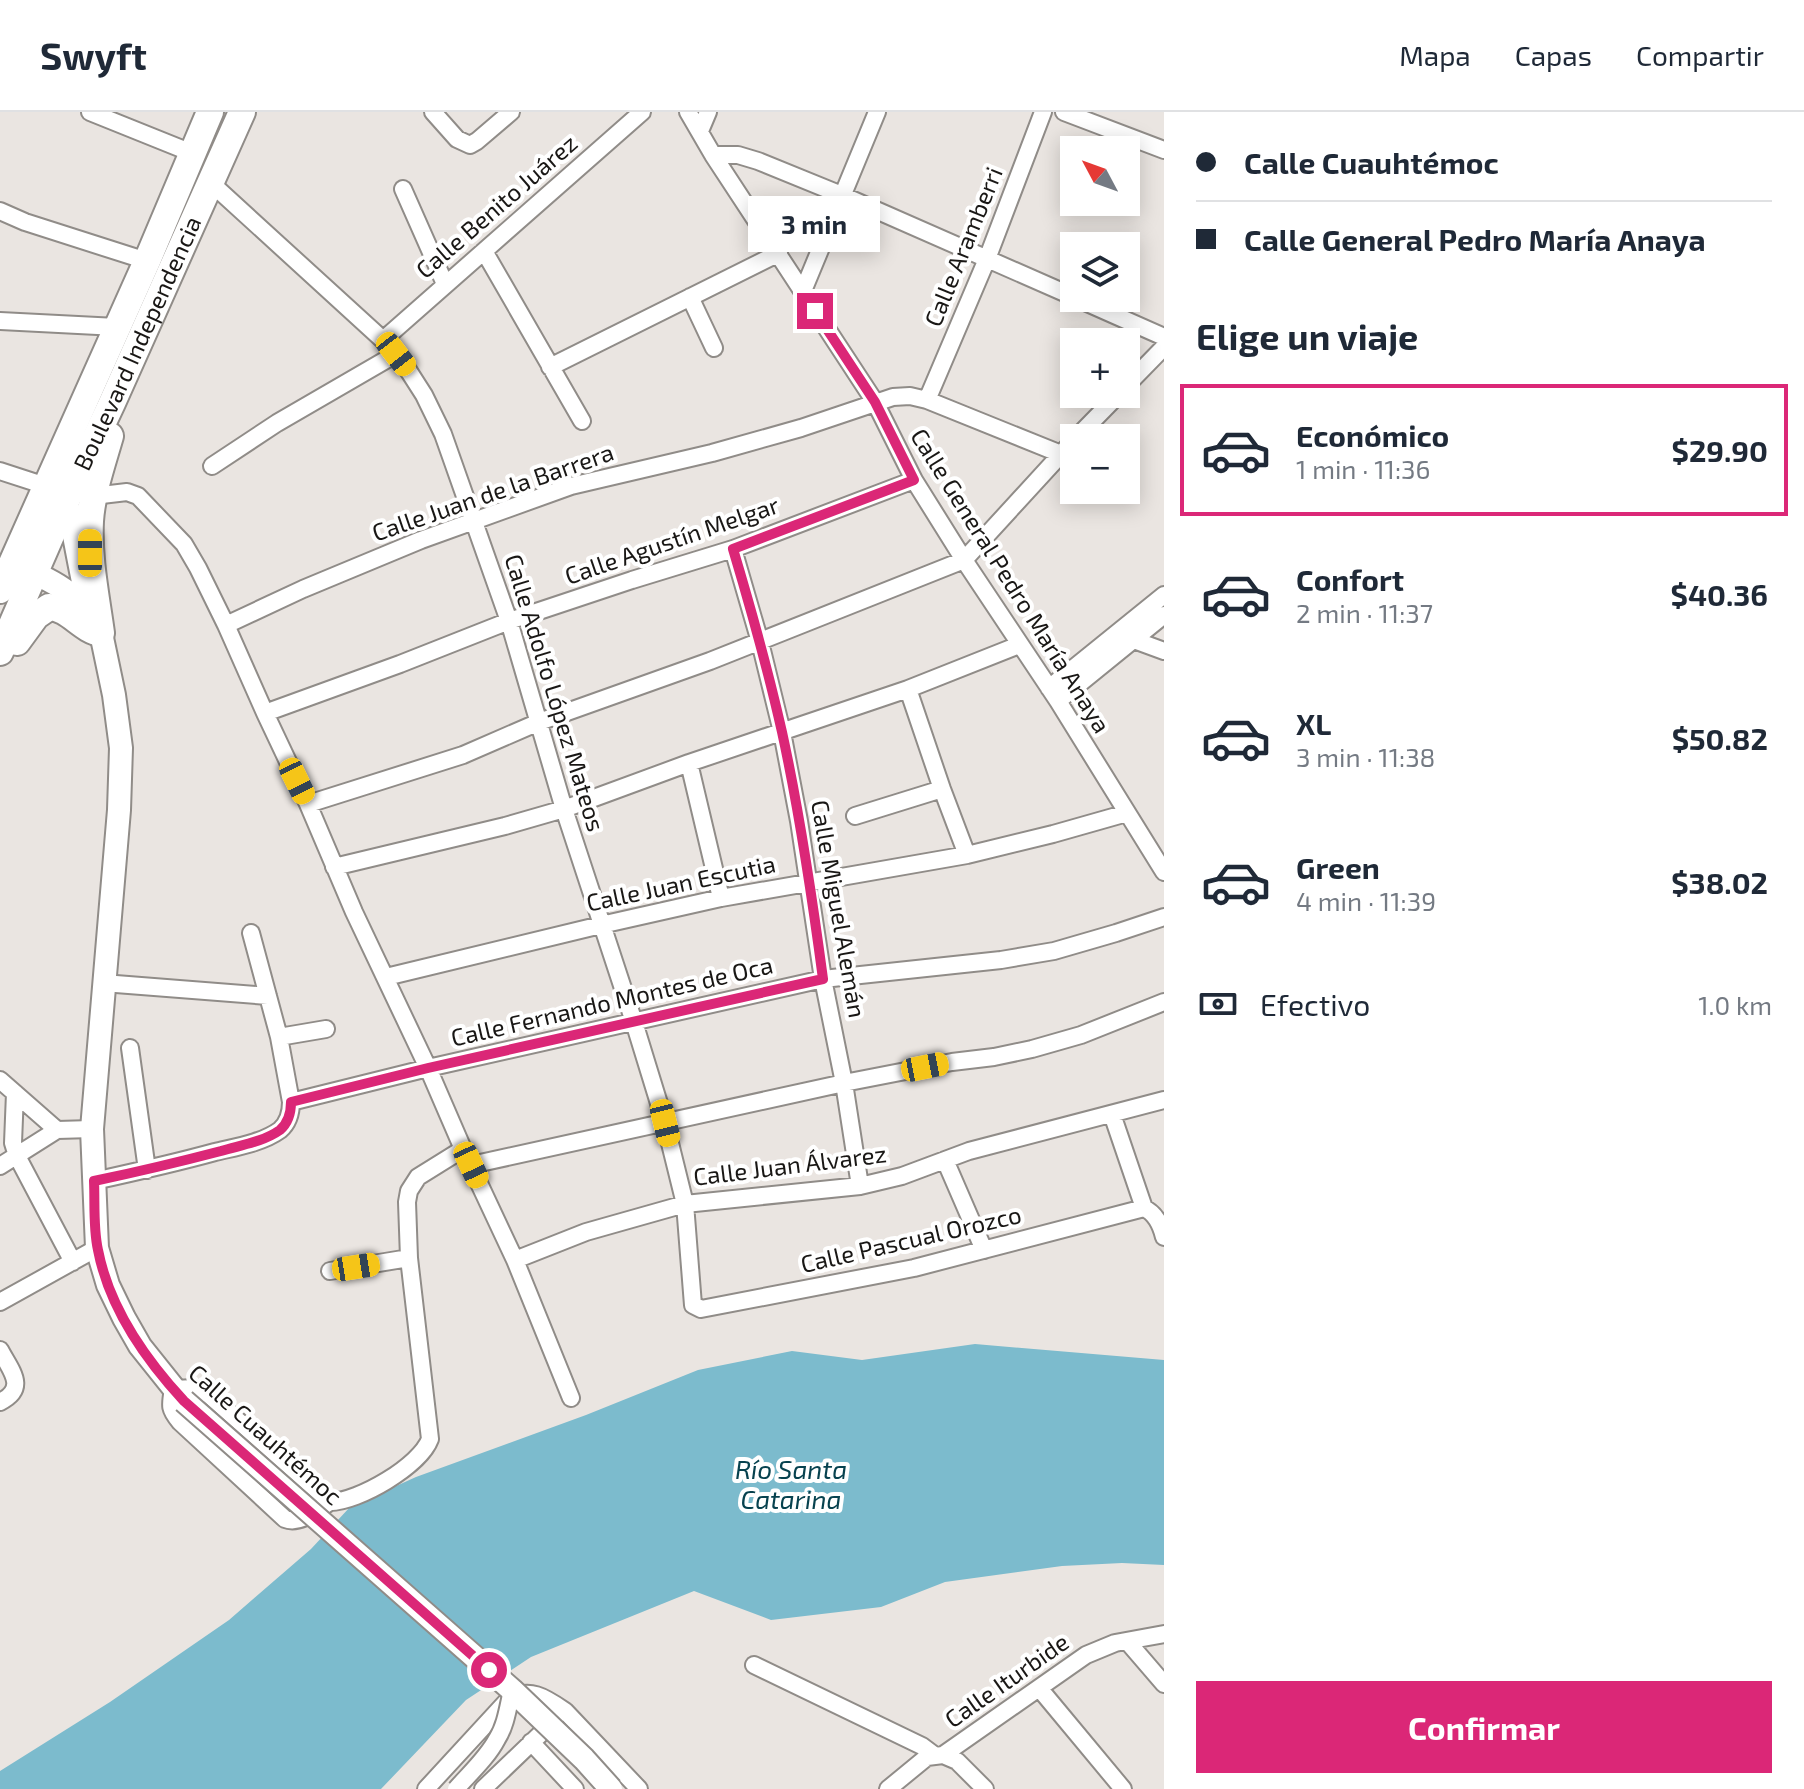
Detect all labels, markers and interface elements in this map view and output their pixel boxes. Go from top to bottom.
text: Swyft [40,32,147,78]
text: Mapa [1399,38,1471,72]
text: Capas [1515,38,1592,72]
text: Compartir [1636,38,1764,72]
street label: Calle Benito Juárez [409,128,583,284]
north arrow [1060,136,1140,216]
map controls [1060,136,1140,504]
text: Calle Cuauhtémoc [1244,144,1499,180]
street label: Calle Aramberri [917,163,1008,330]
callout: 3 min [749,195,881,251]
text: 3 min [781,208,847,239]
street label: Boulevard Independencia [67,211,207,475]
text: Calle General Pedro María Anaya [1244,221,1706,257]
button: layers [1060,232,1140,312]
route end [797,293,833,329]
text: Elige un viaje [1196,314,1418,357]
car [372,328,420,380]
button: + [1060,328,1140,408]
icon: car [1200,414,1272,486]
text: Económico [1296,417,1449,453]
street label: Calle General Pedro María Anaya [905,423,1117,738]
button: − [1060,424,1140,504]
text: $29.90 [1672,432,1768,468]
street label: Calle Juan de la Barrera [368,437,617,547]
text: 1 min · 11:36 [1296,453,1430,484]
street label: Calle Agustín Melgar [561,489,783,590]
car [78,529,102,577]
street label: Calle Adolfo López Mateos [499,550,611,835]
icon: car [1200,558,1272,630]
text: Confort [1296,561,1404,597]
text: $40.36 [1671,576,1768,612]
text: 2 min · 11:37 [1296,597,1433,628]
icon: car [1200,702,1272,774]
text: XL [1296,705,1331,741]
text: $50.82 [1672,720,1768,756]
text: 3 min · 11:38 [1296,741,1435,772]
car [276,754,318,808]
street label: Calle Miguel Alemán [806,798,873,1020]
icon: car [1200,846,1272,918]
street label: Calle Juan Escutia [584,848,778,917]
text: Green [1296,849,1380,885]
text: $38.02 [1671,864,1768,900]
text: 4 min · 11:39 [1296,885,1436,916]
street label: Calle Fernando Montes de Oca [448,949,775,1052]
icon: cash [1196,982,1240,1026]
text: Efectivo [1260,986,1370,1022]
text: 1.0 km [1698,989,1772,1020]
car [899,1051,951,1083]
car [648,1097,682,1149]
car [450,1138,492,1192]
street label: Calle Juan Álvarez [692,1138,888,1191]
street label: Calle Pascual Orozco [797,1199,1024,1278]
car [330,1251,382,1283]
street label: Calle Cuauhtémoc [183,1358,349,1510]
water label: Río Santa Catarina [735,1453,847,1514]
street label: Calle Iturbide [939,1626,1074,1733]
route start [471,1652,507,1688]
button: Confirmar [1196,1681,1772,1773]

